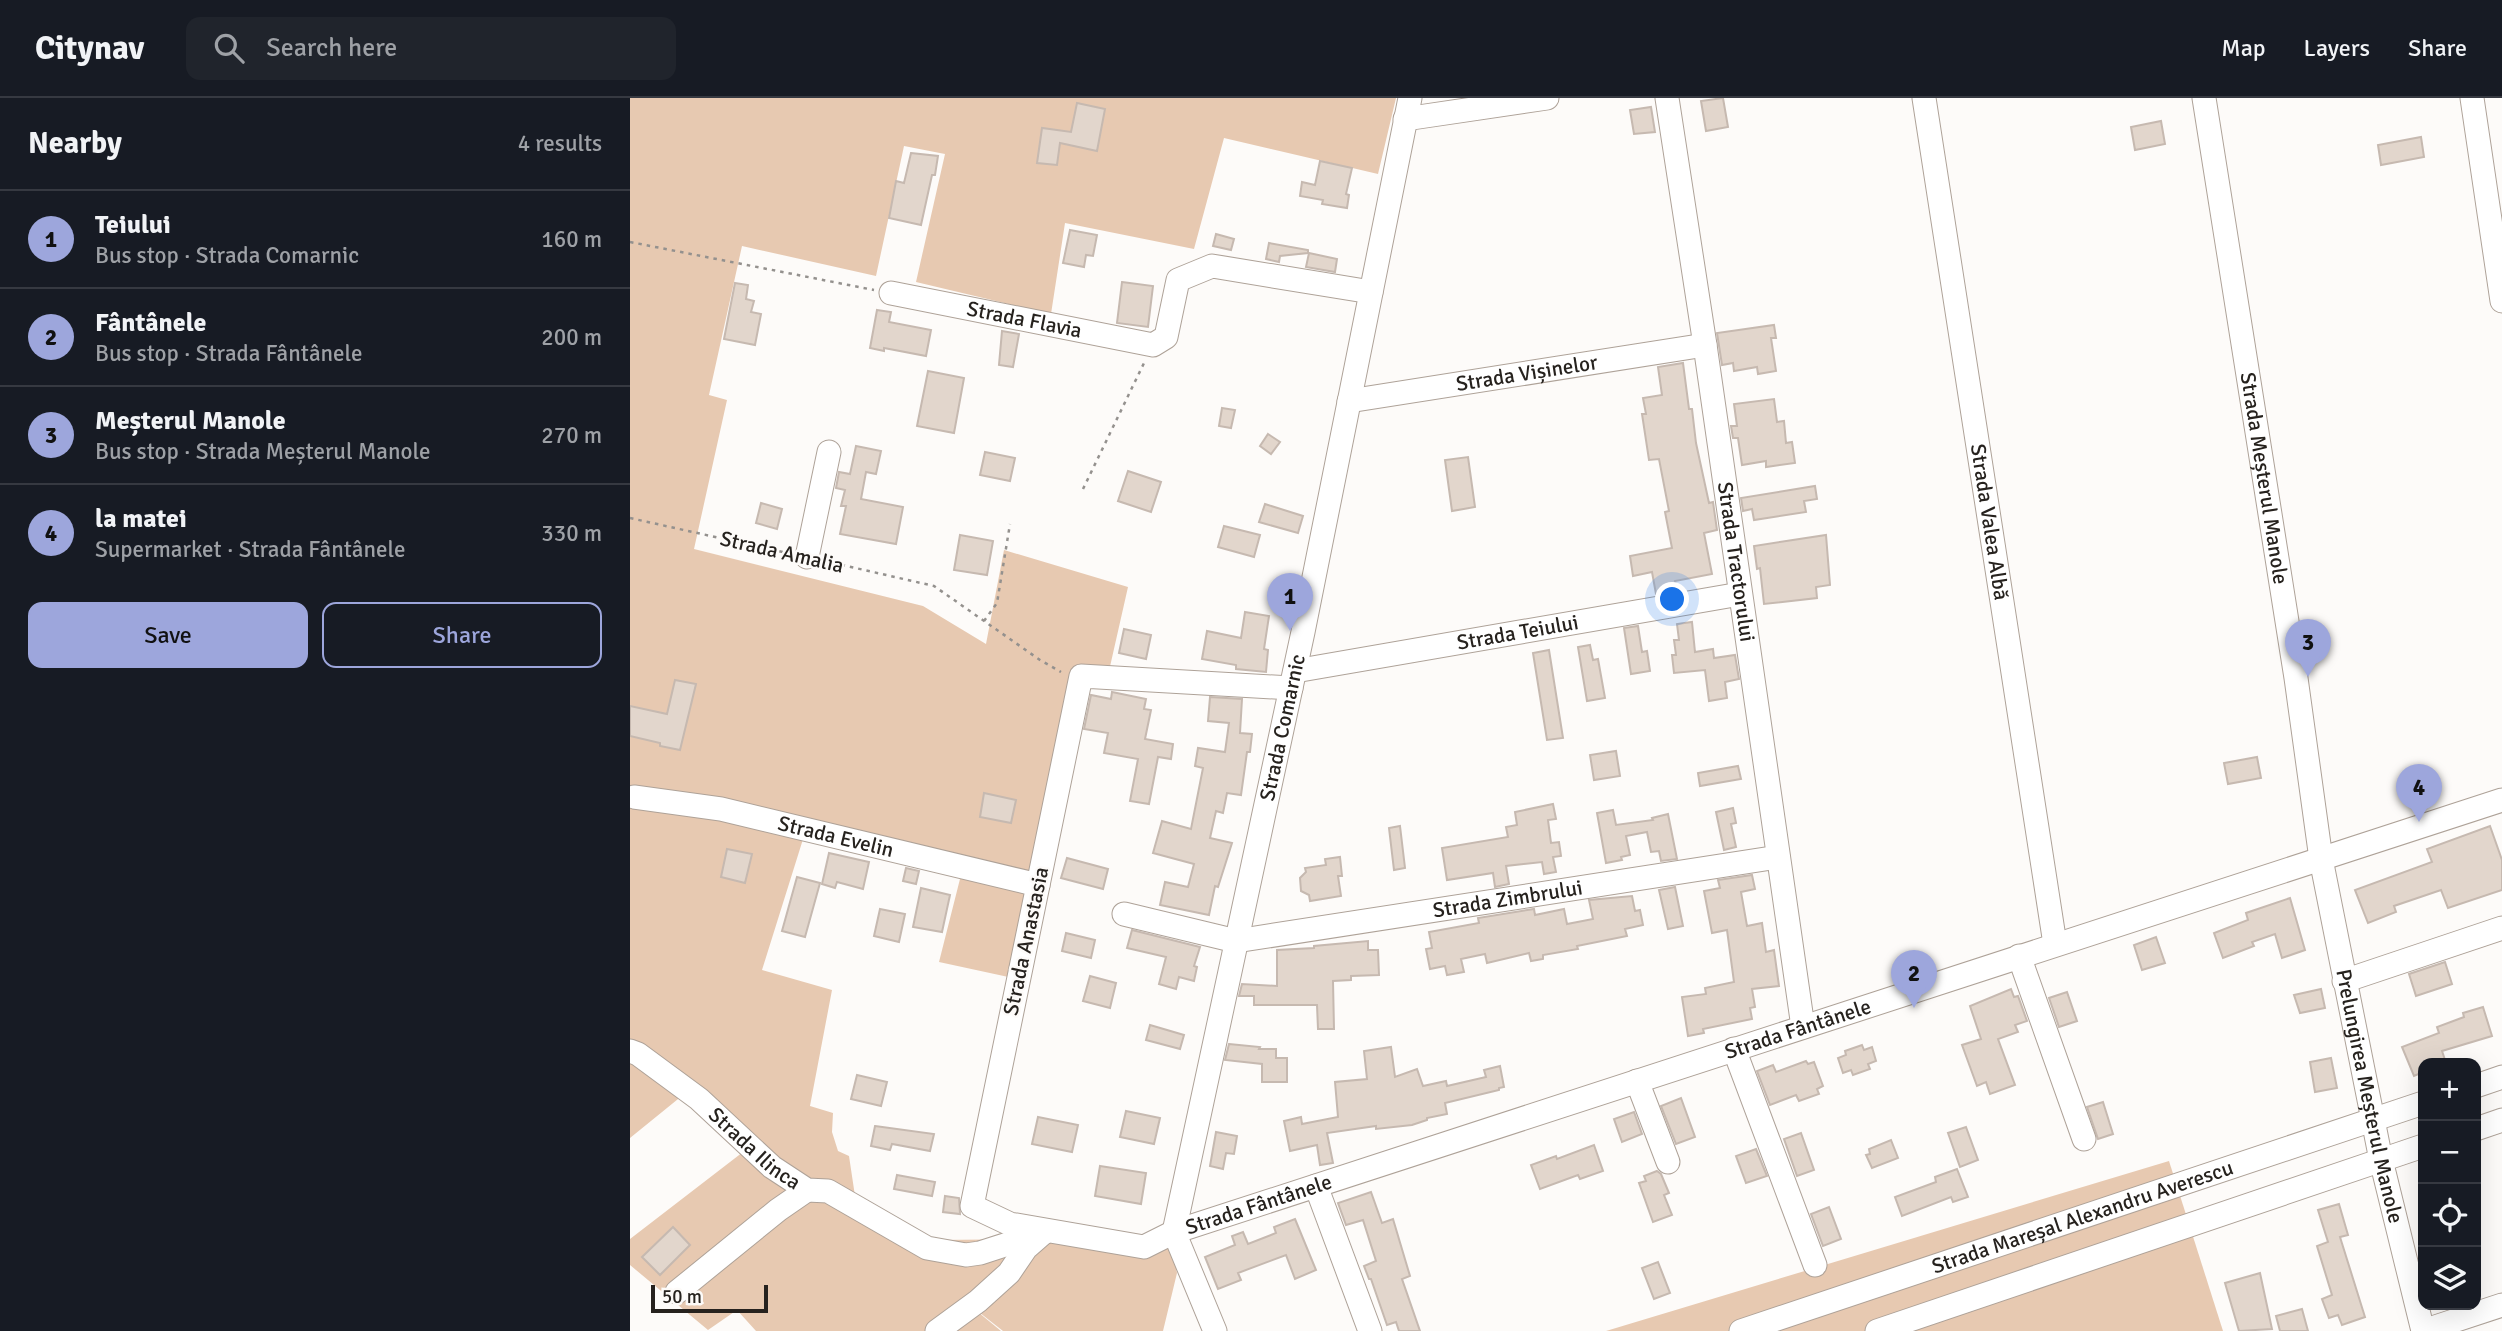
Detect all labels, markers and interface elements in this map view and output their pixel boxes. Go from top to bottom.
search box [186,17,676,80]
text: Citynav [35,28,144,69]
icon: search [210,29,248,67]
text: Search here [266,32,397,64]
text: Map [2221,33,2266,63]
text: Layers [2304,33,2370,63]
text: Share [2408,33,2467,63]
text: Nearby [28,125,122,162]
text: 4 results [518,129,602,158]
text: Teiului [95,209,171,241]
text: 1 [45,225,57,254]
text: 160 m [541,225,602,254]
text: Bus stop · Strada Comarnic [95,241,359,270]
street label: Strada Flavia [965,295,1084,344]
text: Fântânele [95,307,206,339]
text: 2 [45,323,57,352]
text: 200 m [541,323,602,352]
text: Bus stop · Strada Fântânele [95,339,363,368]
street label: Strada Vișinelor [1454,349,1600,397]
street label: Strada Meșterul Manole [2235,370,2294,586]
text: Meșterul Manole [95,405,286,437]
text: 3 [45,421,57,450]
text: 270 m [541,421,602,450]
text: Bus stop · Strada Meșterul Manole [95,437,431,466]
street label: Strada Valea Albă [1965,442,2015,602]
street label: Strada Tractorului [1712,480,1761,644]
text: la matei [95,503,187,535]
text: 4 [45,519,57,548]
text: 330 m [541,519,602,548]
street label: Strada Amalia [718,525,846,579]
text: Supermarket · Strada Fântânele [95,535,406,564]
pin: 1 [1267,573,1313,631]
your location [1655,582,1689,616]
button: Save [28,602,308,668]
button: Share [322,602,602,668]
street label: Strada Teiului [1455,609,1580,656]
pin: 3 [2285,619,2331,677]
street label: Strada Comarnic [1254,652,1311,803]
pin: 4 [2396,764,2442,822]
street label: Strada Evelin [775,810,896,863]
street label: Strada Anastasia [998,864,1054,1018]
street label: Strada Zimbrului [1431,874,1584,923]
pin: 2 [1891,950,1937,1008]
street label: Prelungirea Meșterul Manole [2330,967,2409,1226]
street label: Strada Fântânele [1721,993,1874,1065]
map controls [2418,1058,2481,1310]
button: + [2418,1058,2481,1121]
street label: Strada Ilinca [703,1102,806,1195]
button: − [2418,1121,2481,1184]
street label: Strada Mareșal Alexandru Averescu [1928,1154,2237,1279]
street label: Strada Fântânele [1182,1169,1335,1240]
button: locate [2418,1184,2481,1247]
button: layers [2418,1247,2481,1310]
scale bar [651,1282,768,1314]
text: 50 m [662,1285,702,1309]

